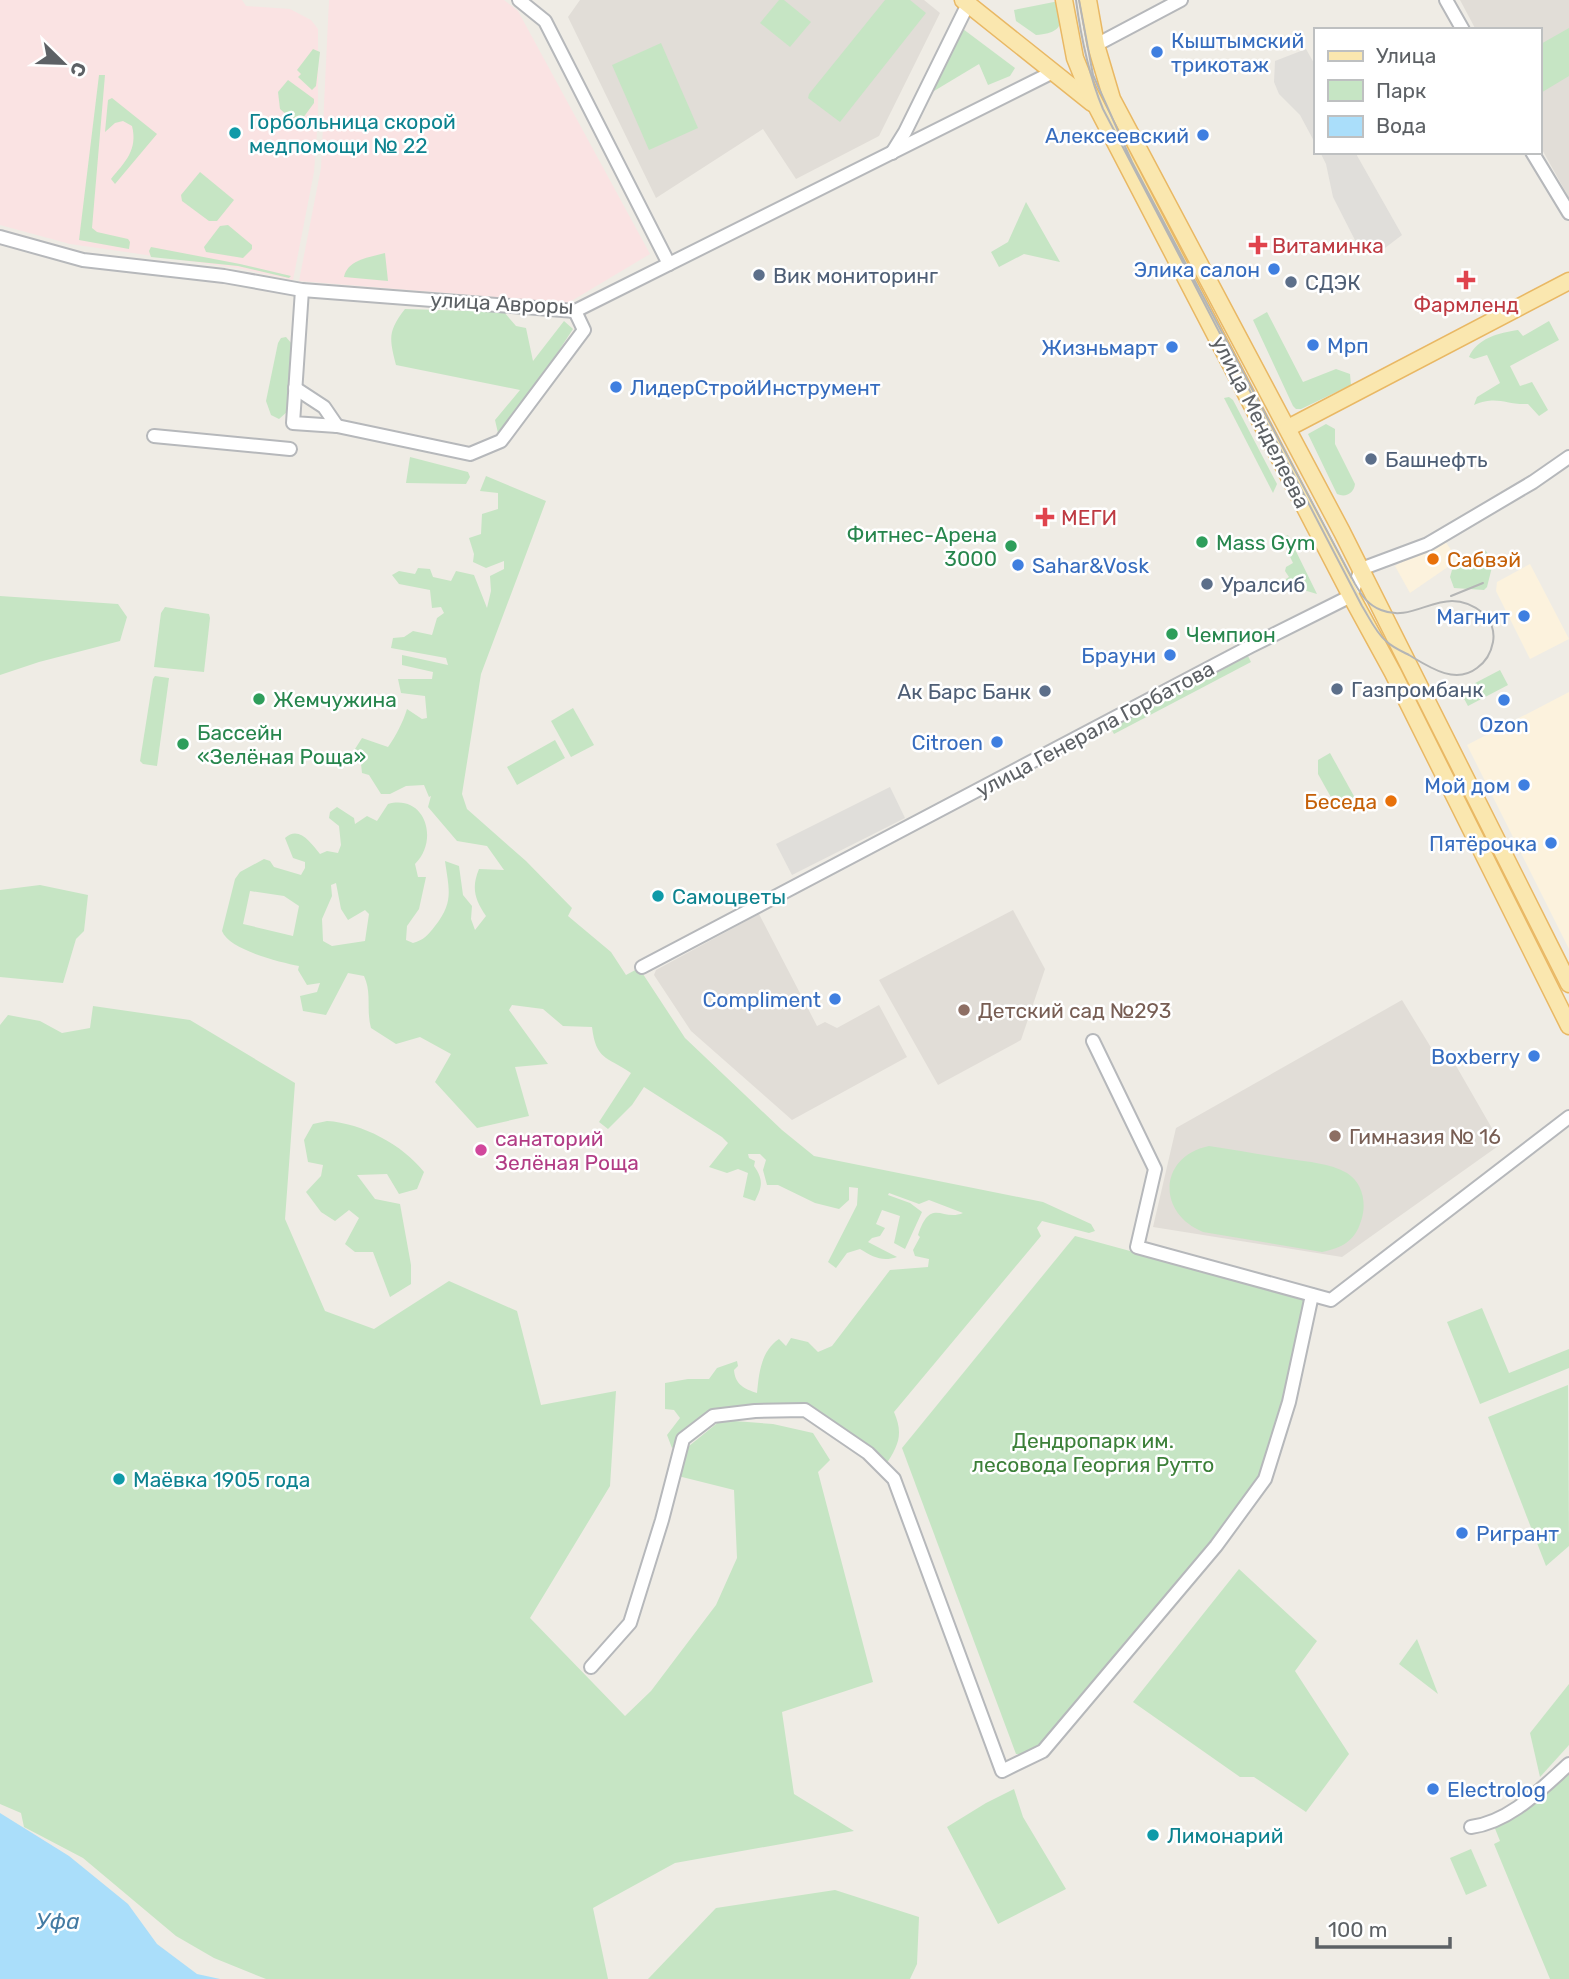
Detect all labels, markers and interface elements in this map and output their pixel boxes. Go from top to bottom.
north arrow [28,28,98,98]
place label: Кыштымский трикотаж [1171,28,1304,77]
legend [1314,28,1541,154]
text: Улица [1376,43,1436,68]
marker: Кыштымский трикотаж [1149,44,1165,60]
text: С [65,59,91,80]
text: Парк [1376,78,1426,103]
place label: Горбольница скорой медпомощи № 22 [249,109,456,158]
text: Вода [1376,113,1426,138]
place label: Алексеевский [1045,123,1189,148]
marker: Горбольница скорой медпомощи № 22 [227,125,243,141]
marker: Алексеевский [1195,127,1211,143]
place label: Витаминка [1272,233,1384,258]
marker: Витаминка [1250,237,1266,253]
place label: Элика салон [1134,257,1260,282]
marker: Элика салон [1266,261,1282,277]
place label: Вик мониторинг [773,263,938,288]
marker: Вик мониторинг [751,267,767,283]
place label: СДЭК [1305,270,1361,295]
marker: Фармленд [1458,272,1474,288]
marker: СДЭК [1283,274,1299,290]
street label: улица Авроры [430,287,574,319]
place label: Фармленд [1413,292,1519,317]
street label: улица Менделеева [1207,332,1315,512]
place label: Мрп [1327,333,1369,358]
place label: Жизньмарт [1041,335,1158,360]
marker: Мрп [1305,337,1321,353]
marker: Жизньмарт [1164,339,1180,355]
place label: ЛидерСтройИнструмент [630,375,881,400]
marker: ЛидерСтройИнструмент [608,379,624,395]
place label: Башнефть [1385,447,1487,472]
marker: Башнефть [1363,451,1379,467]
place label: МЕГИ [1061,505,1117,530]
marker: МЕГИ [1035,507,1055,527]
place label: Фитнес-Арена 3000 [846,522,997,571]
place label: Mass Gym [1216,530,1315,555]
marker: Mass Gym [1194,534,1210,550]
marker: Фитнес-Арена 3000 [1003,538,1019,554]
place label: Сабвэй [1447,547,1521,572]
marker: Сабвэй [1425,551,1441,567]
place label: Sahar&Vosk [1032,553,1149,578]
marker: Sahar&Vosk [1010,557,1026,573]
place label: Уралсиб [1221,572,1305,597]
marker: Уралсиб [1199,576,1215,592]
place label: Магнит [1436,604,1510,629]
marker: Магнит [1516,608,1532,624]
place label: Чемпион [1186,622,1276,647]
marker: Чемпион [1164,626,1180,642]
place label: Брауни [1081,643,1156,668]
marker: Брауни [1162,647,1178,663]
street label: улица Генерала Горбатова [972,655,1218,803]
place label: Газпромбанк [1351,677,1484,702]
place label: Ак Барс Банк [897,679,1031,704]
marker: Газпромбанк [1329,681,1345,697]
marker: Ак Барс Банк [1037,683,1053,699]
place label: Жемчужина [273,687,397,712]
marker: Жемчужина [251,691,267,707]
marker: Ozon [1496,692,1512,708]
place label: Ozon [1479,712,1529,737]
place label: Бассейн «Зелёная Роща» [197,720,366,769]
place label: Citroen [911,730,983,755]
marker: Citroen [989,734,1005,750]
marker: Бассейн «Зелёная Роща» [175,736,191,752]
place label: Мой дом [1424,773,1510,798]
marker: Мой дом [1516,777,1532,793]
place label: Беседа [1304,789,1377,814]
marker: Беседа [1383,793,1399,809]
place label: Пятёрочка [1429,831,1537,856]
marker: Пятёрочка [1543,835,1559,851]
place label: Самоцветы [672,884,786,909]
marker: Самоцветы [650,888,666,904]
place label: Compliment [702,987,821,1012]
marker: Compliment [827,991,843,1007]
place label: Детский сад №293 [978,998,1171,1023]
marker: Детский сад №293 [956,1002,972,1018]
place label: Boxberry [1431,1044,1520,1069]
marker: Boxberry [1526,1048,1542,1064]
place label: Гимназия № 16 [1349,1124,1501,1149]
place label: санаторий Зелёная Роща [495,1126,639,1175]
marker: Гимназия № 16 [1327,1128,1343,1144]
marker: санаторий Зелёная Роща [473,1142,489,1158]
park label: Дендропарк им. лесовода Георгия Рутто [972,1428,1214,1477]
place label: Маёвка 1905 года [133,1467,310,1492]
marker: Маёвка 1905 года [111,1471,127,1487]
place label: Ригрант [1476,1521,1559,1546]
marker: Ригрант [1454,1525,1470,1541]
place label: Electrolog [1447,1777,1546,1802]
marker: Electrolog [1425,1781,1441,1797]
place label: Лимонарий [1167,1823,1283,1848]
marker: Лимонарий [1145,1827,1161,1843]
scale bar [1317,1906,1450,1950]
water label: Уфа [36,1907,80,1935]
text: 100 m [1328,1917,1387,1942]

